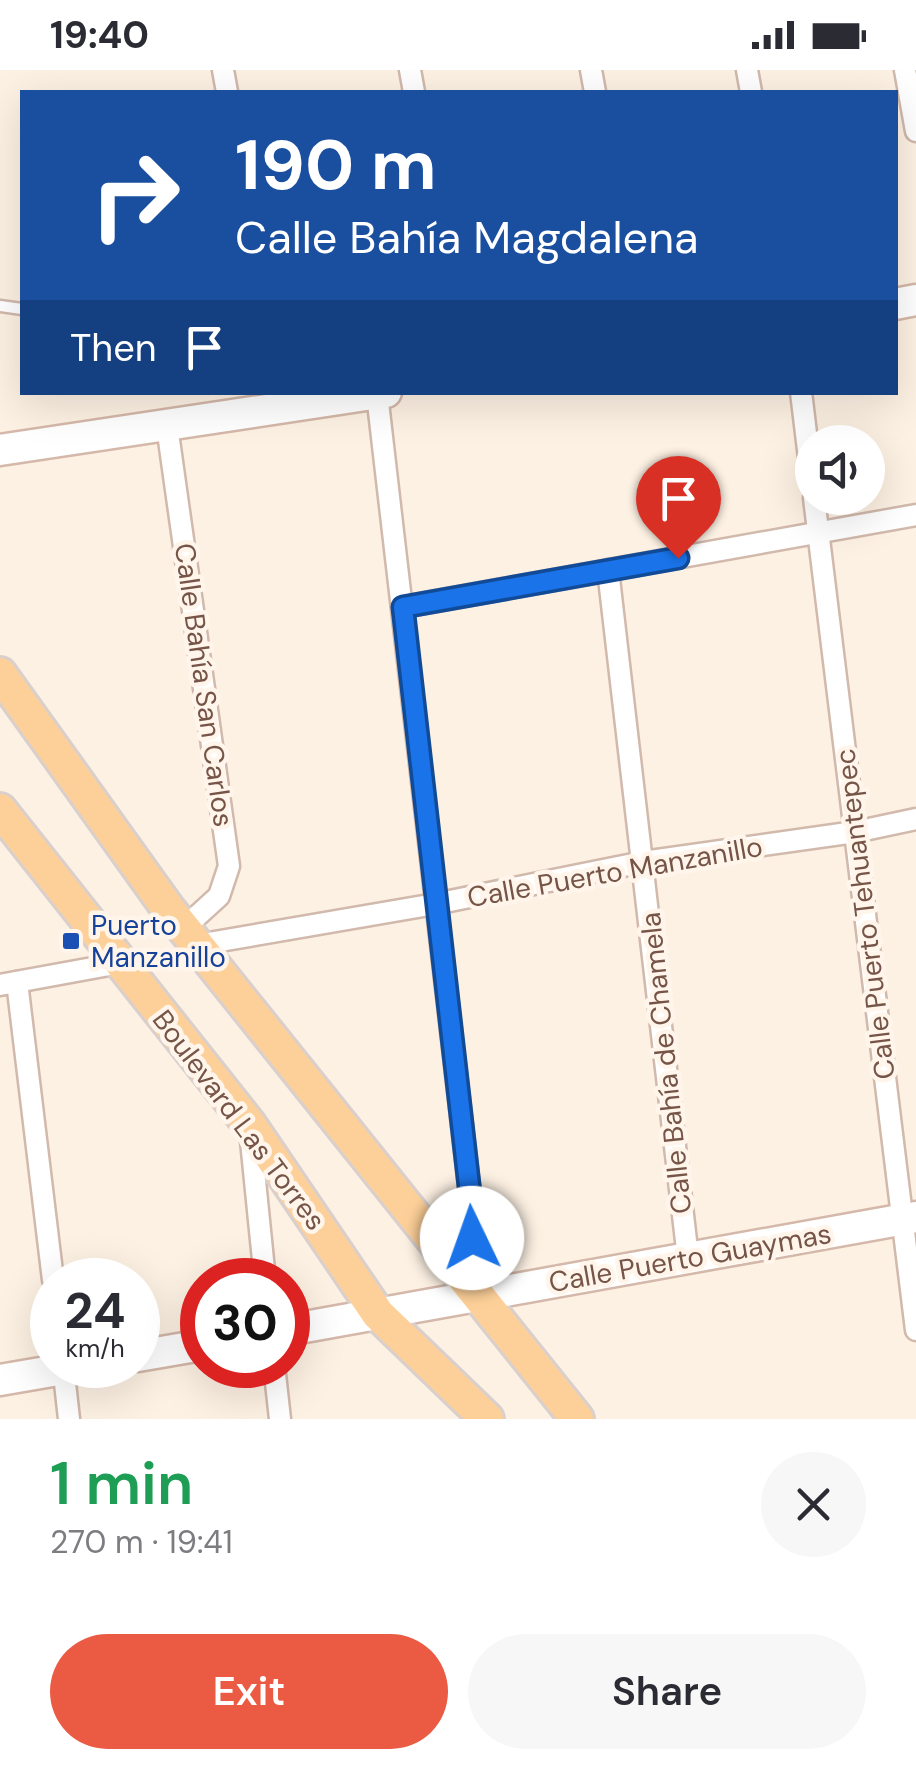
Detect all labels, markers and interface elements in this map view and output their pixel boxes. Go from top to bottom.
text: 19:40 [50,10,149,60]
text: 190 m [235,120,437,211]
icon: right [70,130,200,260]
text: Calle Bahía Magdalena [235,208,698,267]
icon: arrive [177,320,232,375]
text: Then [70,323,157,373]
map controls [795,425,885,515]
button: sound [795,425,885,515]
pin [636,456,721,559]
icon: arrive [651,471,706,526]
street label: Calle Bahía San Carlos [166,541,242,829]
street label: Calle Puerto Tehuantepec [826,747,904,1081]
street label: Calle Puerto Manzanillo [464,828,766,916]
place label: Puerto Manzanillo [91,907,226,976]
street label: Calle Bahía de Chamela [632,910,700,1216]
marker: Puerto Manzanillo [60,930,82,952]
street label: Boulevard Las Torres [144,1002,334,1238]
position arrow [420,1186,524,1290]
street label: Calle Puerto Guaymas [546,1215,834,1301]
speed limit sign: 30 [180,1258,310,1388]
text: 24 [65,1278,126,1344]
text: km/h [65,1332,125,1365]
text: 1 min [50,1444,193,1523]
button: close [761,1452,866,1557]
text: 270 m · 19:41 [50,1521,233,1563]
button: Exit [50,1634,448,1749]
button: Share [468,1634,866,1749]

